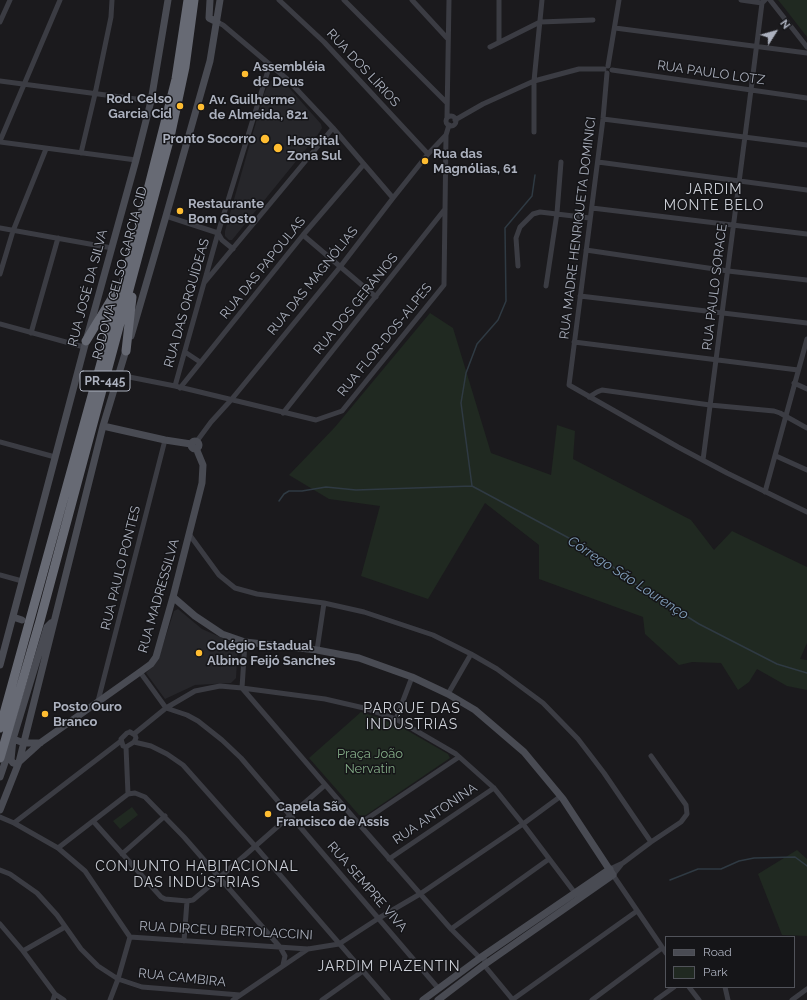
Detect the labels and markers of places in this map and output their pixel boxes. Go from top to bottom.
place label: Assembléia de Deus [253,59,325,90]
marker: Assembléia de Deus [240,69,250,79]
place label: Rod. Celso Garcia Cid [106,91,172,122]
place label: Av. Guilherme de Almeida, 821 [209,92,308,123]
marker: Rod. Celso Garcia Cid [175,101,185,111]
marker: Av. Guilherme de Almeida, 821 [196,102,206,112]
place label: Pronto Socorro [163,131,256,147]
marker: Pronto Socorro [259,133,271,145]
place label: Hospital Zona Sul [287,133,341,164]
marker: Hospital Zona Sul [272,142,284,154]
place label: Rua das Magnólias, 61 [433,146,517,177]
marker: Rua das Magnólias, 61 [420,156,430,166]
place label: Restaurante Bom Gosto [188,196,264,227]
marker: Restaurante Bom Gosto [175,206,185,216]
place label: Colégio Estadual Albino Feijó Sanches [207,638,335,669]
marker: Colégio Estadual Albino Feijó Sanches [194,648,204,658]
place label: Posto Ouro Branco [53,699,122,730]
marker: Posto Ouro Branco [40,709,50,719]
place label: Capela São Francisco de Assis [276,799,389,830]
marker: Capela São Francisco de Assis [263,809,273,819]

